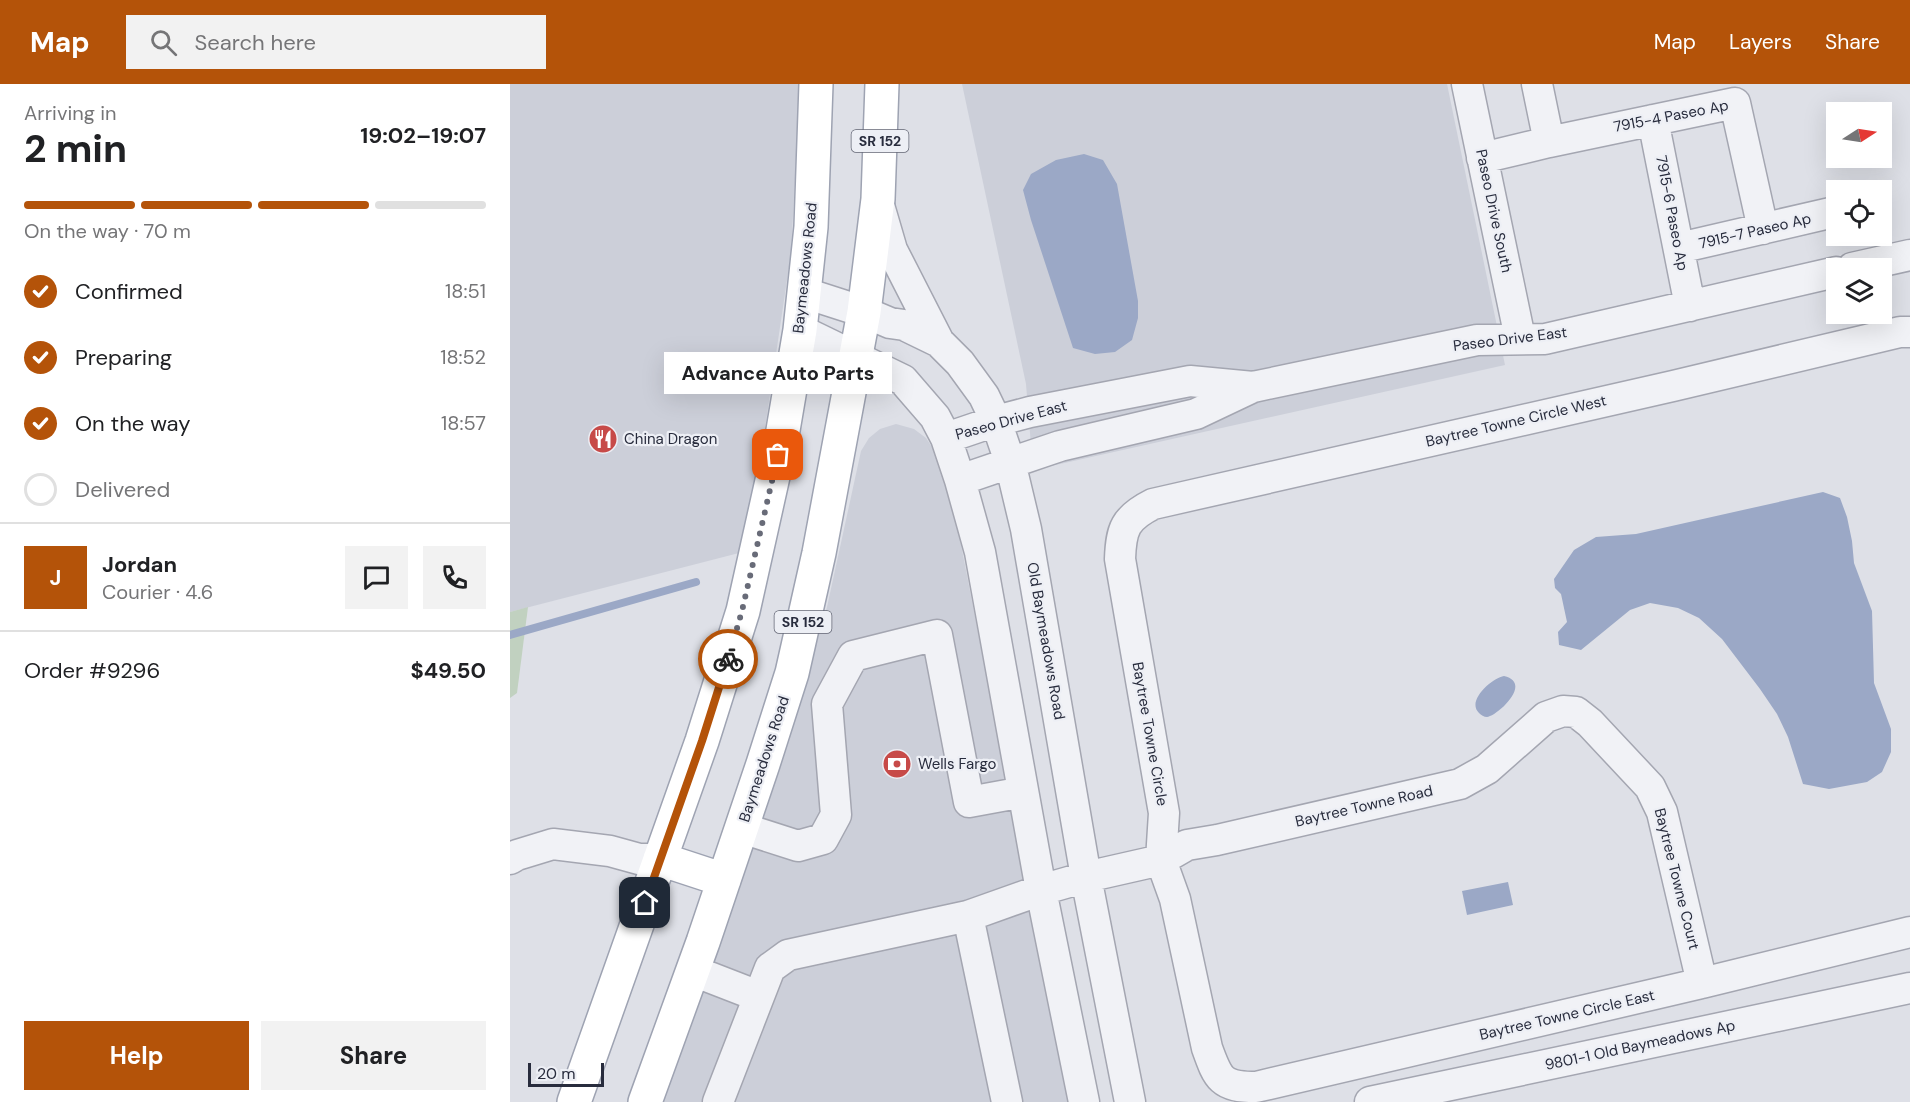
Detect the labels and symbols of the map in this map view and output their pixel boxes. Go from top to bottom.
street label: 7915-4 Paseo Ap [1612,95,1730,137]
north arrow [1826,102,1892,168]
road number: SR 152 [852,130,908,152]
street label: Paseo Drive South [1471,147,1517,275]
street label: 7915-6 Paseo Ap [1651,154,1693,272]
street label: Baymeadows Road [788,202,822,334]
street label: 7915-7 Paseo Ap [1697,208,1813,254]
street label: Paseo Drive East [1452,322,1568,356]
callout: Advance Auto Parts [664,353,892,395]
street label: Baytree Towne Circle West [1424,390,1609,452]
street label: Paseo Drive East [953,395,1069,445]
restaurant icon: China Dragon [587,423,619,455]
place label: China Dragon [624,429,717,449]
pin [752,429,803,480]
street label: Old Baymeadows Road [1022,561,1070,721]
road number: SR 152 [774,611,832,633]
courier [698,629,758,689]
street label: Baytree Towne Circle [1127,660,1173,808]
street label: Baymeadows Road [734,693,794,825]
bank icon: Wells Fargo [881,748,913,780]
place label: Wells Fargo [918,754,997,774]
street label: Baytree Towne Road [1293,780,1435,832]
street label: Baytree Towne Court [1650,806,1704,952]
pin [619,877,670,928]
street label: Baytree Towne Circle East [1477,985,1657,1045]
street label: 9801-1 Old Baymeadows Ap [1543,1015,1737,1075]
scale bar [528,1060,604,1088]

